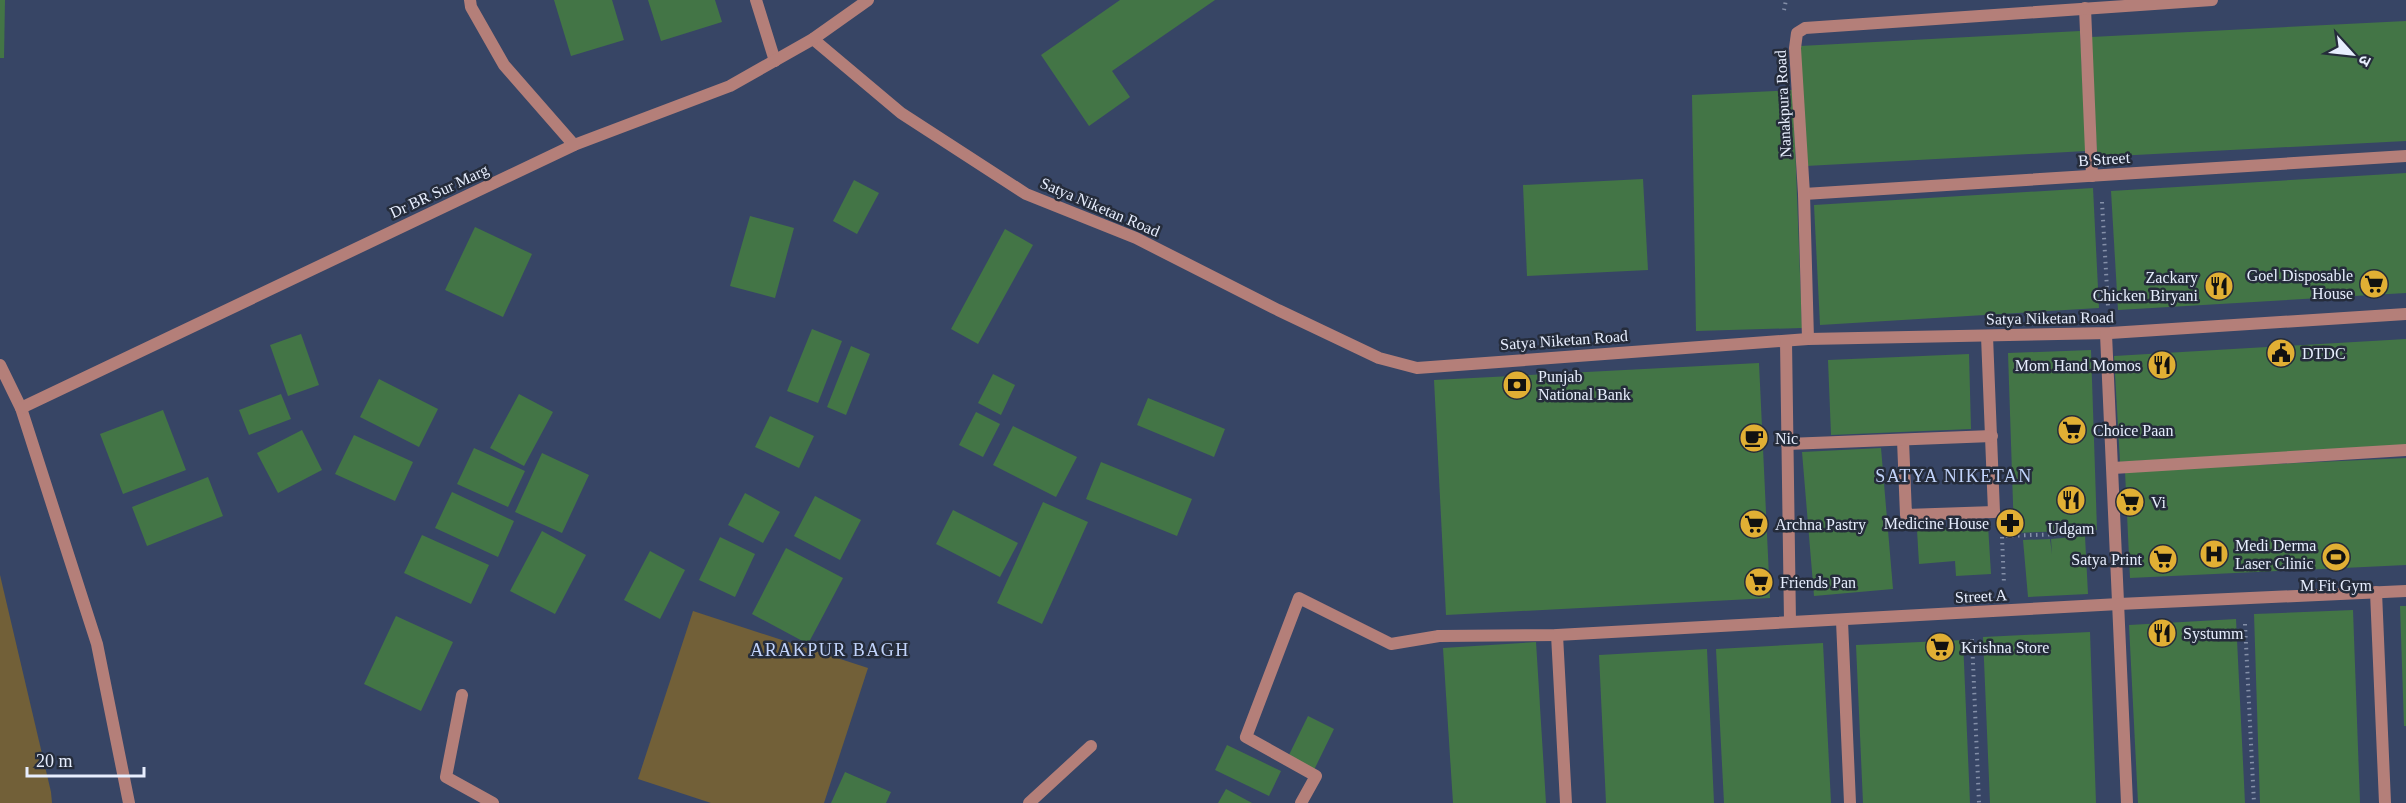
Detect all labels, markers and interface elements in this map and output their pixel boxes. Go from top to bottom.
north arrow [2322,24,2382,84]
street label: Nanakpura Road [1772,50,1795,158]
text: उ [2355,53,2375,69]
street label: B Street [2077,149,2131,169]
street label: Dr BR Sur Marg [387,161,491,222]
street label: Satya Niketan Road [1037,174,1162,241]
place label: Goel Disposable House [2247,267,2353,302]
supermarket icon: Goel Disposable House [2358,268,2390,300]
place label: Zackary Chicken Biryani [2093,269,2199,305]
restaurant icon: Zackary Chicken Biryani [2203,270,2235,302]
street label: Satya Niketan Road [1986,308,2114,329]
street label: Satya Niketan Road [1500,327,1628,354]
public building icon: DTDC [2265,337,2297,369]
place label: DTDC [2302,345,2346,362]
restaurant icon: Mom Hand Momos [2146,349,2178,381]
place label: Mom Hand Momos [2015,357,2141,374]
place label: Punjab National Bank [1538,368,1631,403]
bank icon: Punjab National Bank [1501,369,1533,401]
supermarket icon: Choice Paan [2056,414,2088,446]
cafe icon: Nic [1738,422,1770,454]
place label: Choice Paan [2093,422,2173,439]
place label: Nic [1775,430,1798,447]
district label: SATYA NIKETAN [1875,466,2033,486]
restaurant icon: Udgam [2055,484,2087,516]
supermarket icon: Vi [2114,486,2146,518]
place label: Vi [2151,494,2167,511]
pharmacy icon: Medicine House [1994,507,2026,539]
supermarket icon: Archna Pastry [1738,508,1770,540]
place label: Medicine House [1884,515,1989,532]
place label: Archna Pastry [1775,516,1866,534]
place label: Udgam [2047,520,2095,538]
place label: Medi Derma Laser Clinic [2235,537,2316,572]
hospital icon: Medi Derma Laser Clinic [2198,538,2230,570]
sports icon: M Fit Gym [2320,541,2352,573]
supermarket icon: Satya Print [2147,543,2179,575]
place label: Satya Print [2071,551,2143,569]
supermarket icon: Friends Pan [1743,566,1775,598]
place label: Friends Pan [1780,574,1856,591]
place label: M Fit Gym [2300,577,2373,595]
street label: Street A [1955,586,2008,606]
restaurant icon: Systumm [2146,617,2178,649]
place label: Systumm [2183,625,2244,643]
supermarket icon: Krishna Store [1924,631,1956,663]
place label: Krishna Store [1961,639,2049,656]
district label: ARAKPUR BAGH [750,640,910,660]
scale bar [27,740,144,778]
text: 20 m [36,751,73,771]

